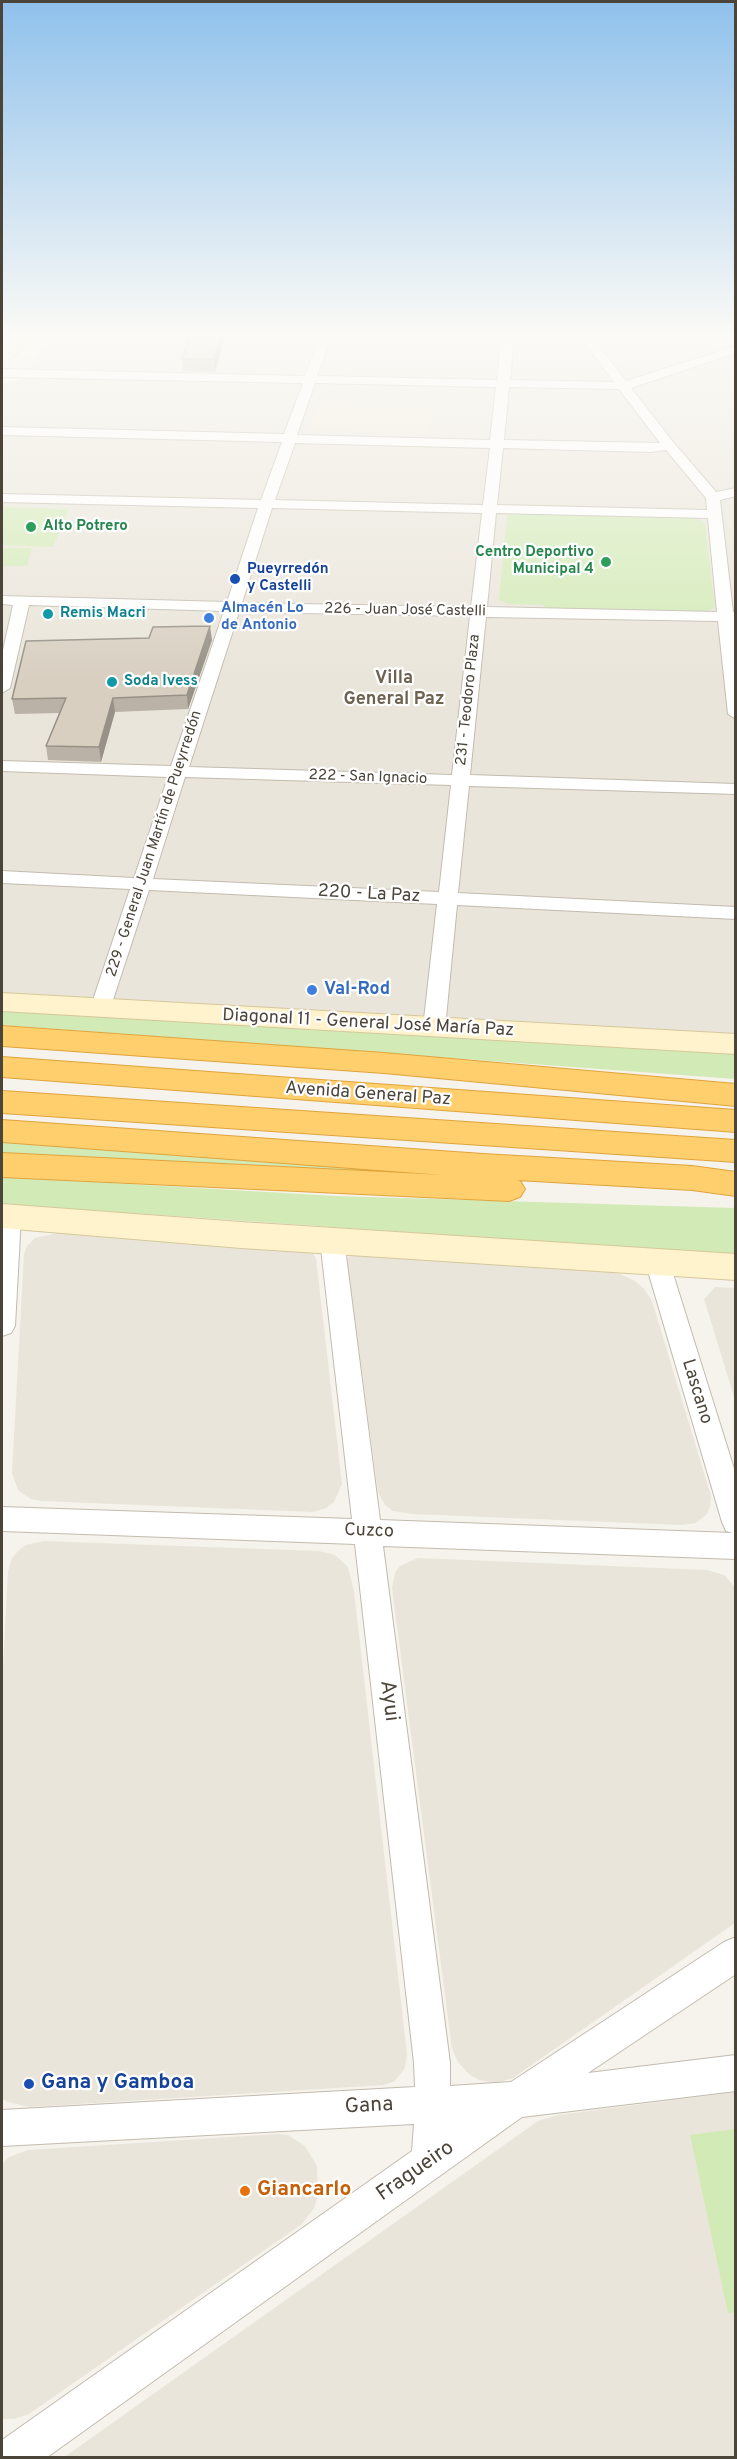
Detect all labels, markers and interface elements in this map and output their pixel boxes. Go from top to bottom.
place label: Alto Potrero [43,518,128,536]
marker: Alto Potrero [24,520,38,534]
place label: Centro Deportivo Municipal 4 [475,544,594,579]
marker: Centro Deportivo Municipal 4 [599,555,613,569]
place label: Pueyrredón y Castelli [247,561,329,596]
marker: Pueyrredón y Castelli [228,572,242,586]
place label: Almacén Lo de Antonio [221,600,304,635]
street label: 226 - Juan José Castelli [324,601,486,621]
place label: Remis Macri [60,605,146,623]
marker: Remis Macri [41,607,55,621]
marker: Almacén Lo de Antonio [202,611,216,625]
street label: 231 - Teodoro Plaza [453,633,485,767]
district label: Villa General Paz [343,668,445,710]
place label: Soda Ivess [124,673,198,691]
marker: Soda Ivess [105,675,119,689]
street label: 229 - General Juan Martín de Pueyrredón [103,709,207,979]
street label: 222 - San Ignacio [308,767,428,789]
street label: 220 - La Paz [317,882,421,908]
place label: Val-Rod [324,979,390,1001]
marker: Val-Rod [305,983,319,997]
street label: Diagonal 11 - General José María Paz [222,1006,514,1042]
street label: Avenida General Paz [284,1078,452,1112]
street label: Lascano [676,1357,716,1427]
street label: Cuzco [344,1520,394,1544]
street label: Ayui [373,1679,403,1723]
place label: Gana y Gamboa [41,2071,194,2097]
marker: Gana y Gamboa [22,2077,36,2091]
street label: Gana [344,2093,394,2121]
street label: Fragueiro [372,2136,460,2208]
place label: Giancarlo [257,2178,351,2204]
marker: Giancarlo [238,2184,252,2198]

